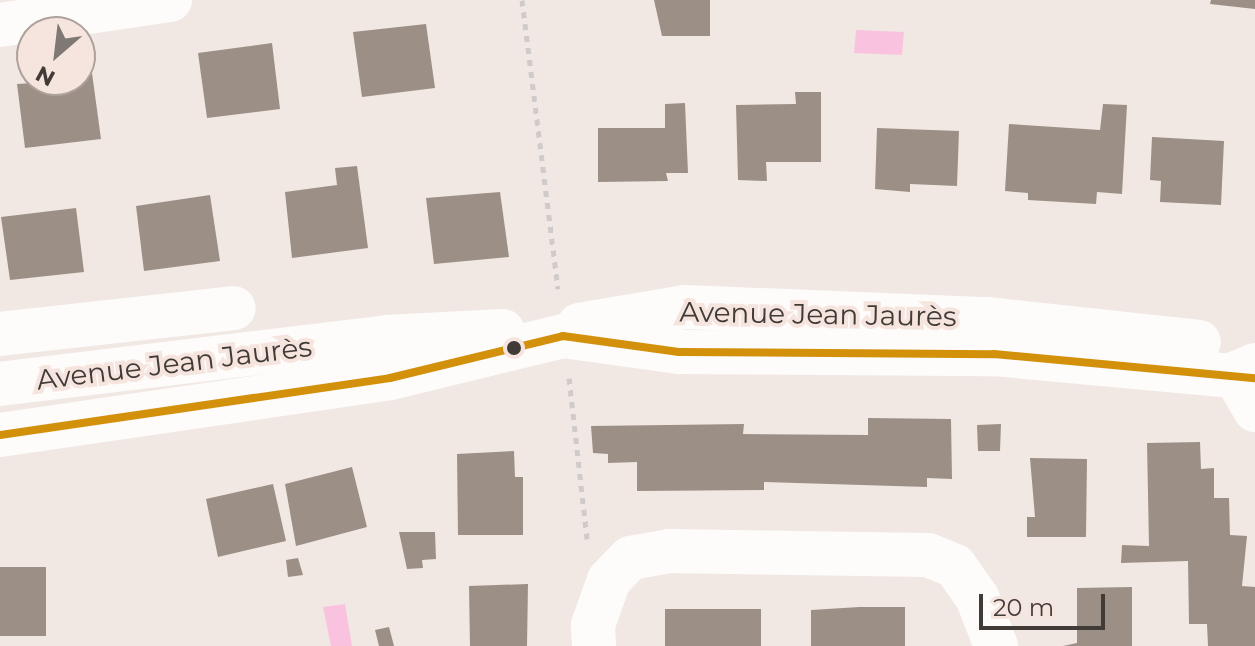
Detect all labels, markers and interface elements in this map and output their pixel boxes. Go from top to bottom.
north arrow [16,16,96,96]
text: N [31,60,60,92]
street label: Avenue Jean Jaurès [679,295,957,333]
street label: Avenue Jean Jaurès [34,329,314,397]
unlabelled marker [506,340,522,356]
scale bar [983,578,1109,628]
text: 20 m [993,593,1054,622]

